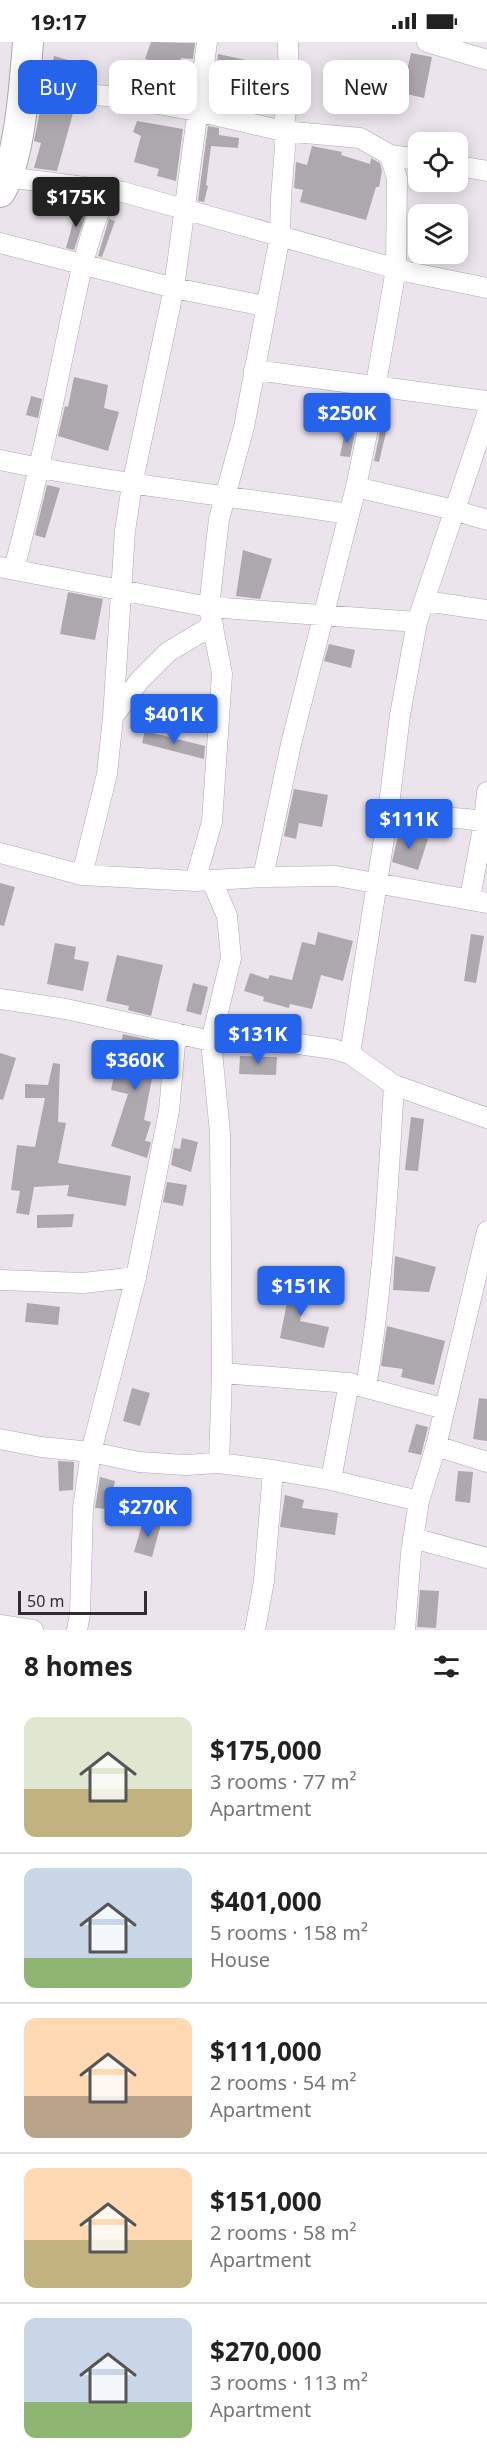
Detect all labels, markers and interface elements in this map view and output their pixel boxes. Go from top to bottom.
text: 19:17 [30,6,87,36]
chip: Buy [18,60,97,114]
chip: Rent [109,60,197,114]
chip: Filters [209,60,311,114]
chip: New [323,60,409,114]
map controls [408,132,468,264]
button: locate [408,132,468,192]
pin: $175K [34,177,118,228]
text: $175K [46,183,106,210]
button: layers [408,204,468,264]
pin: $250K [305,393,389,444]
text: $250K [317,399,377,426]
pin: $401K [132,694,216,745]
text: $401K [144,700,204,727]
pin: $111K [367,799,451,850]
text: $111K [379,805,439,832]
pin: $131K [216,1014,300,1065]
text: $131K [228,1020,288,1047]
pin: $360K [93,1040,177,1091]
text: $360K [105,1046,165,1073]
pin: $151K [259,1266,343,1317]
text: $151K [271,1272,331,1299]
pin: $270K [106,1487,190,1538]
text: $270K [118,1493,178,1520]
scale bar [18,1588,147,1616]
text: 50 m [27,1590,64,1612]
text: 8 homes [24,1648,133,1684]
icon: filters [430,1650,463,1683]
text: $175,000 [210,1732,322,1768]
icon: home [72,1741,144,1813]
text: 3 rooms · 77 m² [210,1768,357,1795]
text: Apartment [210,1795,311,1822]
text: $401,000 [210,1883,322,1919]
icon: home [72,1892,144,1964]
text: 5 rooms · 158 m² [210,1919,368,1946]
text: House [210,1946,270,1973]
text: $111,000 [210,2033,322,2069]
icon: home [72,2042,144,2114]
text: 2 rooms · 54 m² [210,2069,357,2096]
text: Apartment [210,2096,311,2123]
text: $151,000 [210,2183,322,2219]
icon: home [72,2192,144,2264]
text: 2 rooms · 58 m² [210,2219,357,2246]
text: Apartment [210,2246,311,2273]
text: $270,000 [210,2333,322,2369]
icon: home [72,2342,144,2414]
text: 3 rooms · 113 m² [210,2369,368,2396]
text: Apartment [210,2396,311,2423]

